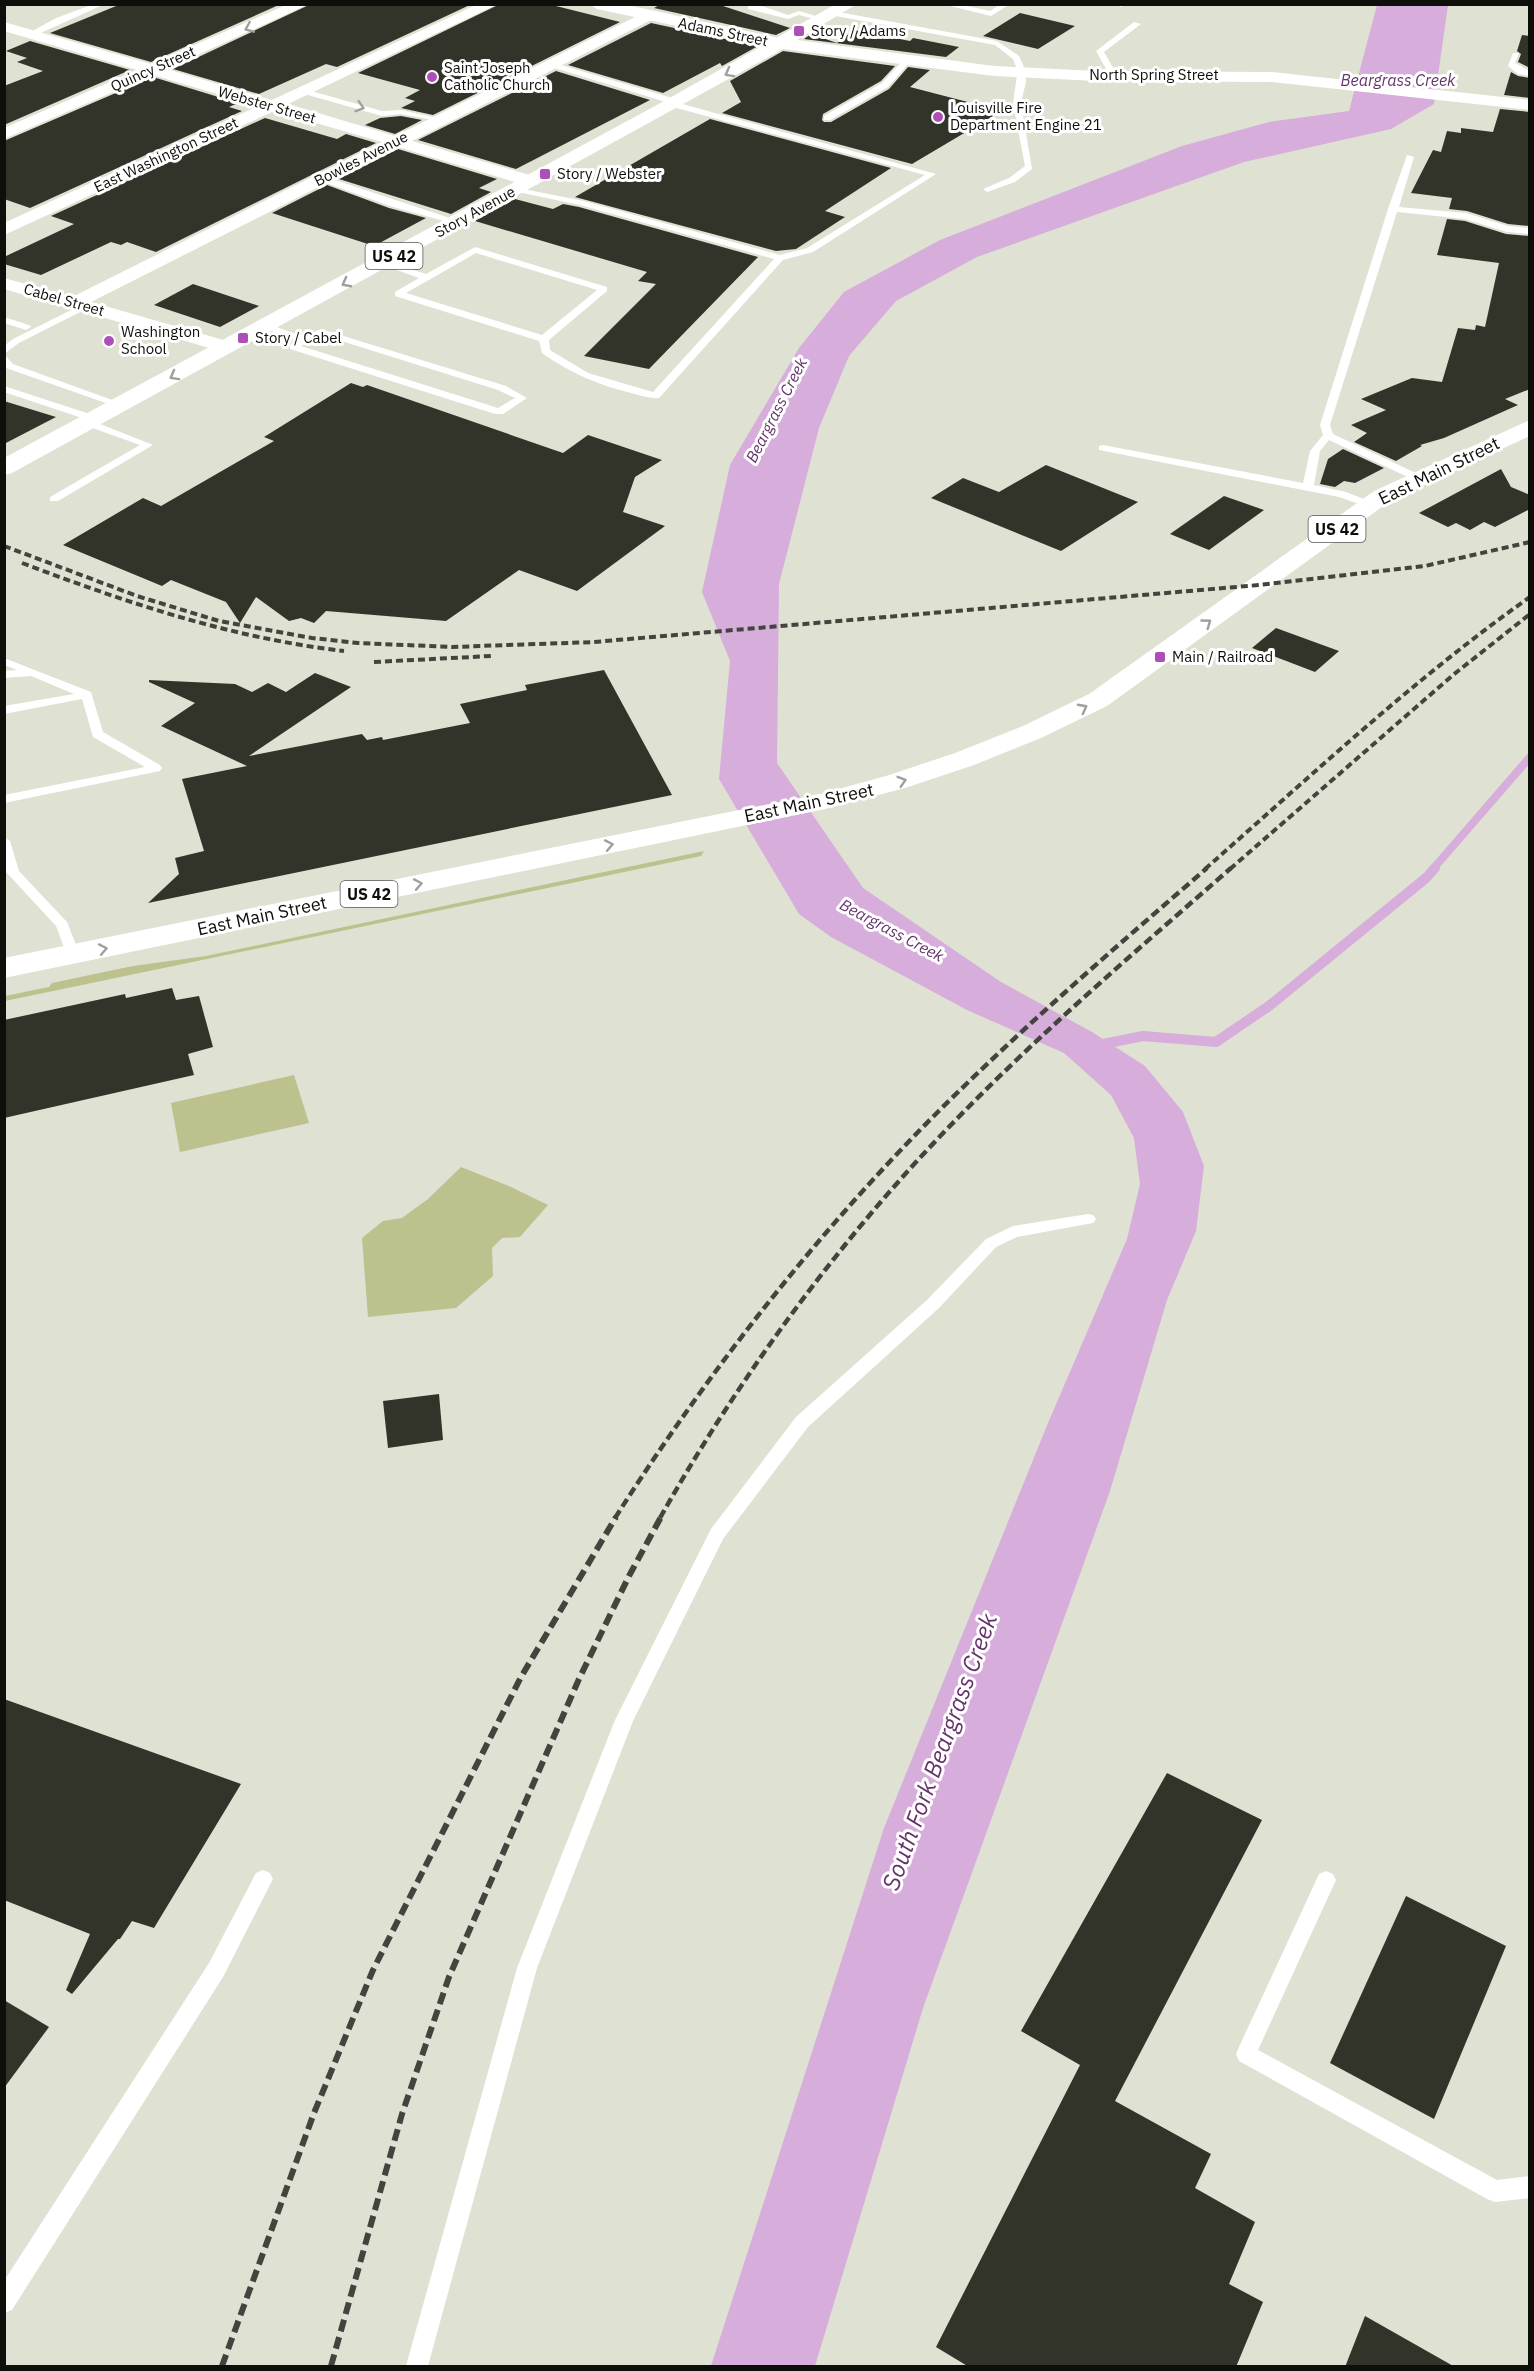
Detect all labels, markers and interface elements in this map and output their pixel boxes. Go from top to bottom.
street label: Adams Street [676,13,770,50]
one-way arrow [244,21,255,33]
place label: Story / Adams [811,21,906,40]
marker: Story / Adams [792,24,806,38]
street label: Quincy Street [107,41,198,96]
place label: Saint Joseph Catholic Church [444,58,550,94]
street label: North Spring Street [1089,65,1219,84]
one-way arrow [725,66,735,77]
marker: Saint Joseph Catholic Church [425,70,439,84]
water label: Beargrass Creek [1341,70,1456,90]
street label: Webster Street [216,81,318,128]
place label: Louisville Fire Department Engine 21 [950,98,1102,134]
one-way arrow [354,100,365,112]
marker: Louisville Fire Department Engine 21 [931,110,945,124]
street label: East Washington Street [91,113,241,196]
street label: Bowles Avenue [311,127,411,190]
place label: Story / Webster [557,164,662,183]
marker: Story / Webster [538,167,552,181]
street label: Story Avenue [431,182,518,241]
road number: US 42 [366,243,422,269]
one-way arrow [342,276,352,287]
street label: Cabel Street [22,279,107,320]
place label: Washington School [121,322,200,358]
place label: Story / Cabel [255,328,342,347]
marker: Story / Cabel [236,331,250,345]
marker: Washington School [102,334,116,348]
water label: Beargrass Creek [741,354,811,466]
one-way arrow [169,369,180,380]
street label: East Main Street [1374,431,1503,510]
road number: US 42 [1308,516,1366,542]
one-way arrow [1201,619,1212,630]
place label: Main / Railroad [1172,647,1273,666]
marker: Main / Railroad [1153,650,1167,664]
one-way arrow [1076,704,1087,716]
one-way arrow [896,776,907,788]
street label: East Main Street [742,778,876,827]
one-way arrow [603,840,613,853]
one-way arrow [412,878,422,891]
road number: US 42 [340,881,398,907]
street label: East Main Street [195,891,329,940]
water label: Beargrass Creek [837,894,948,966]
one-way arrow [98,943,108,956]
water label: South Fork Beargrass Creek [874,1608,1004,1894]

